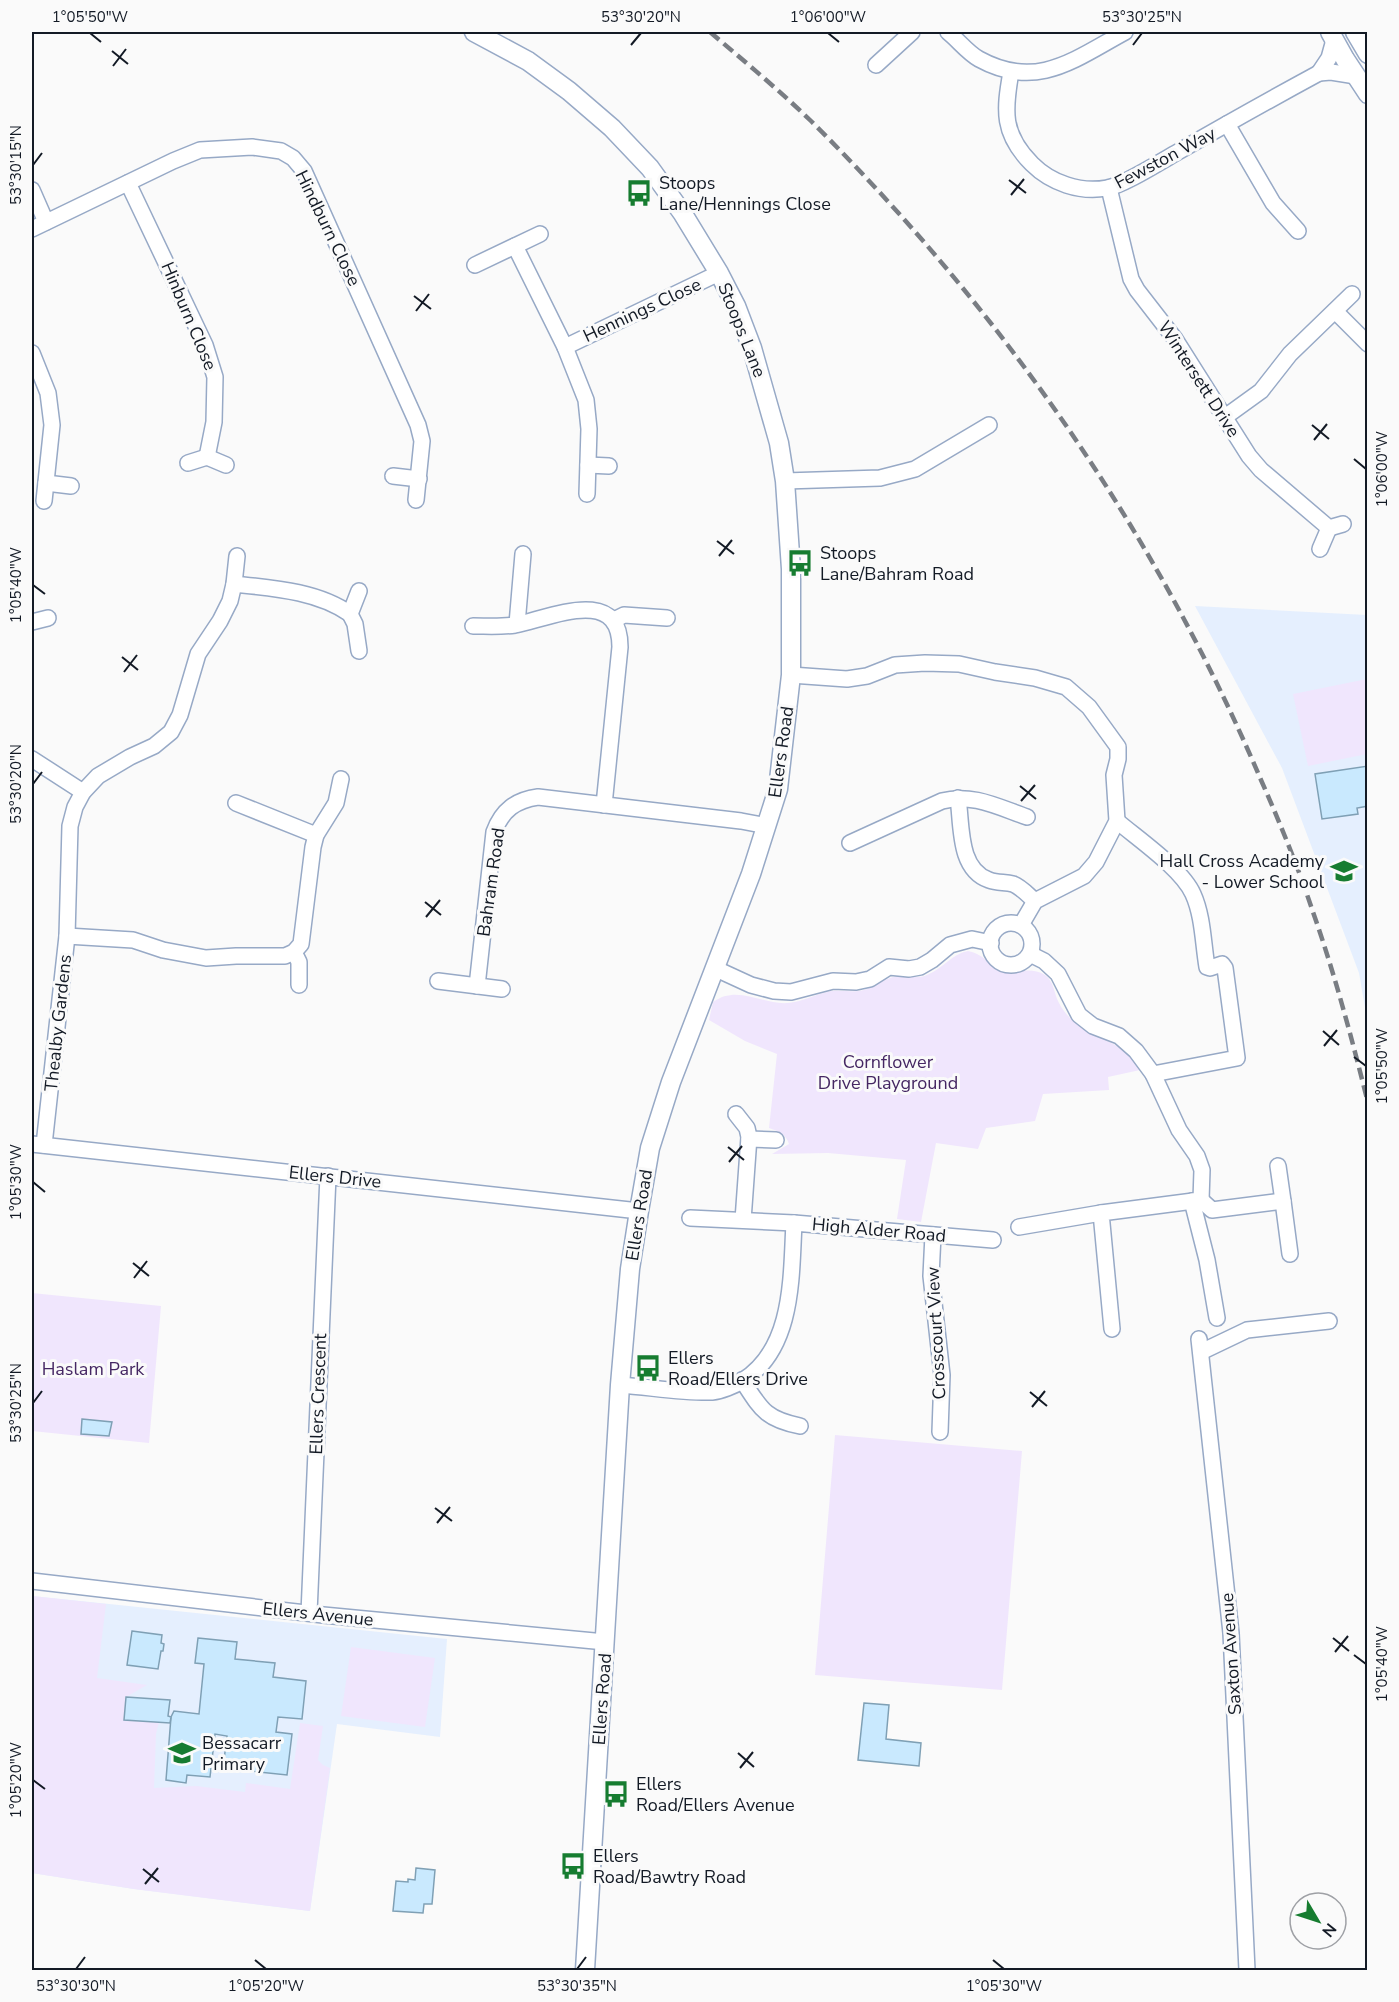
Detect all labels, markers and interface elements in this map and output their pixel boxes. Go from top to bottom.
text: 1°05'50"W [52,7,129,27]
text: 53°30'20"N [601,7,681,27]
text: 1°06'00"W [790,7,867,27]
text: 53°30'25"N [1102,7,1182,27]
street label: Fewston Way [1110,121,1220,195]
text: 53°30'15"N [6,125,26,205]
street label: Hindburn Close [290,166,366,290]
place label: Stoops Lane/Hennings Close [659,171,831,216]
bus stop icon: Stoops Lane/Hennings Close [624,178,654,208]
street label: Hinburn Close [155,258,223,374]
street label: Hennings Close [579,272,705,348]
street label: Stoops Lane [712,279,772,381]
street label: Wintersett Drive [1152,316,1246,442]
text: 1°06'00"W [1372,430,1392,507]
place label: Stoops Lane/Bahram Road [820,541,974,586]
text: 1°05'40"W [6,546,26,623]
bus stop icon: Stoops Lane/Bahram Road [785,548,815,578]
street label: Ellers Road [763,705,799,799]
text: 53°30'20"N [6,744,26,824]
street label: Bahram Road [471,826,511,938]
place label: Hall Cross Academy - Lower School [1160,849,1325,894]
school or university icon: Hall Cross Academy - Lower School [1329,856,1359,886]
street label: Thealby Gardens [39,953,77,1093]
text: 1°05'50"W [1372,1027,1392,1104]
park label: Cornflower Drive Playground [818,1050,958,1095]
text: 1°05'30"W [6,1143,26,1220]
street label: Ellers Drive [288,1160,382,1194]
street label: Ellers Road [620,1168,658,1262]
street label: High Alder Road [811,1212,947,1248]
street label: Crosscourt View [921,1266,951,1400]
street label: Ellers Crescent [304,1332,332,1455]
place label: Ellers Road/Ellers Drive [668,1346,808,1391]
bus stop icon: Ellers Road/Ellers Drive [633,1353,663,1383]
park label: Haslam Park [42,1357,145,1381]
text: 53°30'25"N [6,1363,26,1443]
street label: Saxton Avenue [1215,1592,1247,1716]
street label: Ellers Avenue [261,1596,375,1632]
text: 1°05'40"W [1372,1625,1392,1702]
street label: Ellers Road [587,1652,617,1746]
place label: Bessacarr Primary [202,1731,282,1776]
school or university icon: Bessacarr Primary [167,1738,197,1768]
text: 1°05'20"W [6,1741,26,1818]
place label: Ellers Road/Ellers Avenue [636,1772,795,1817]
bus stop icon: Ellers Road/Ellers Avenue [601,1779,631,1809]
place label: Ellers Road/Bawtry Road [593,1844,746,1889]
bus stop icon: Ellers Road/Bawtry Road [558,1851,588,1881]
north arrow [1288,1891,1348,1951]
text: N [1317,1918,1341,1941]
text: 53°30'30"N [36,1976,116,1996]
text: 1°05'20"W [228,1976,305,1996]
text: 53°30'35"N [537,1976,617,1996]
text: 1°05'30"W [966,1976,1043,1996]

